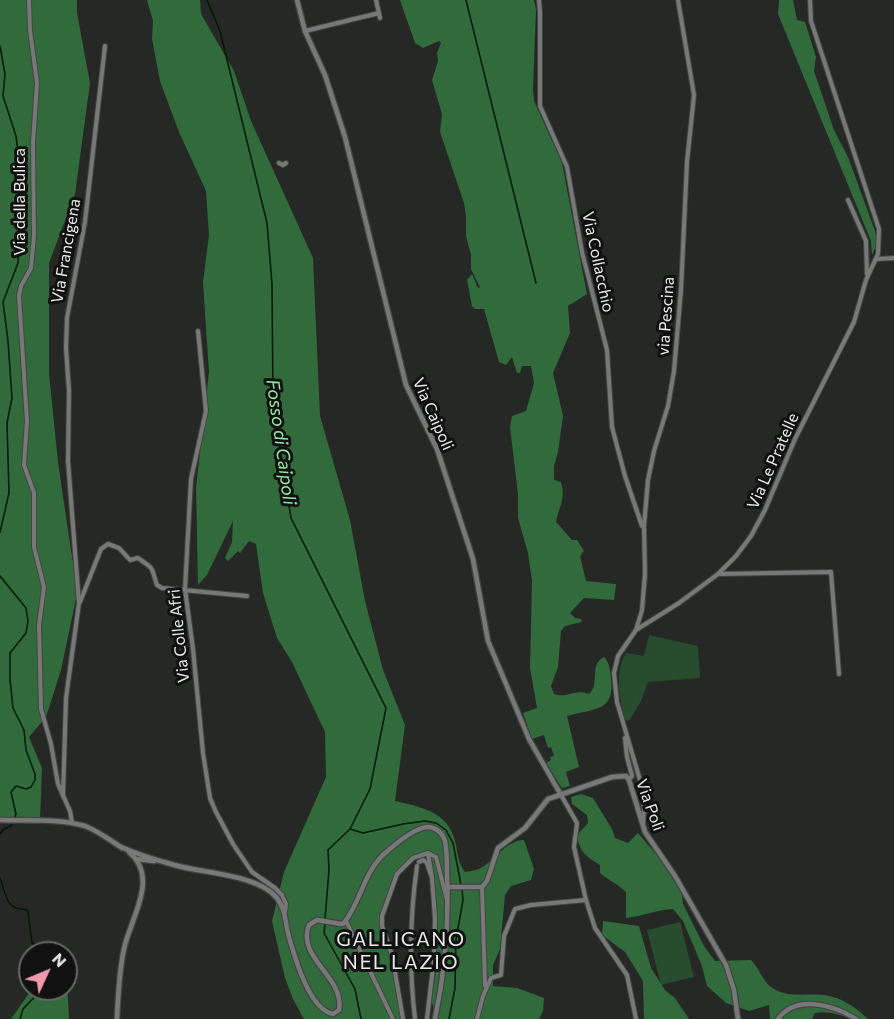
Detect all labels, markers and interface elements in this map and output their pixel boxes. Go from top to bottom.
street label: Via della Bulica [10,148,30,256]
street label: Via Francigena [47,197,85,305]
street label: Via Collacchio [578,210,618,314]
street label: via Pescina [654,276,678,356]
street label: Via Caipoli [409,375,457,453]
water label: Fosso di Caipoli [262,378,300,506]
street label: Via Le Pratelle [743,410,803,512]
street label: Via Colle Afri [165,588,193,684]
street label: Via Poli [632,776,668,834]
district label: GALLICANO NEL LAZIO [336,927,466,974]
north arrow [18,941,78,1001]
text: N [49,949,71,970]

